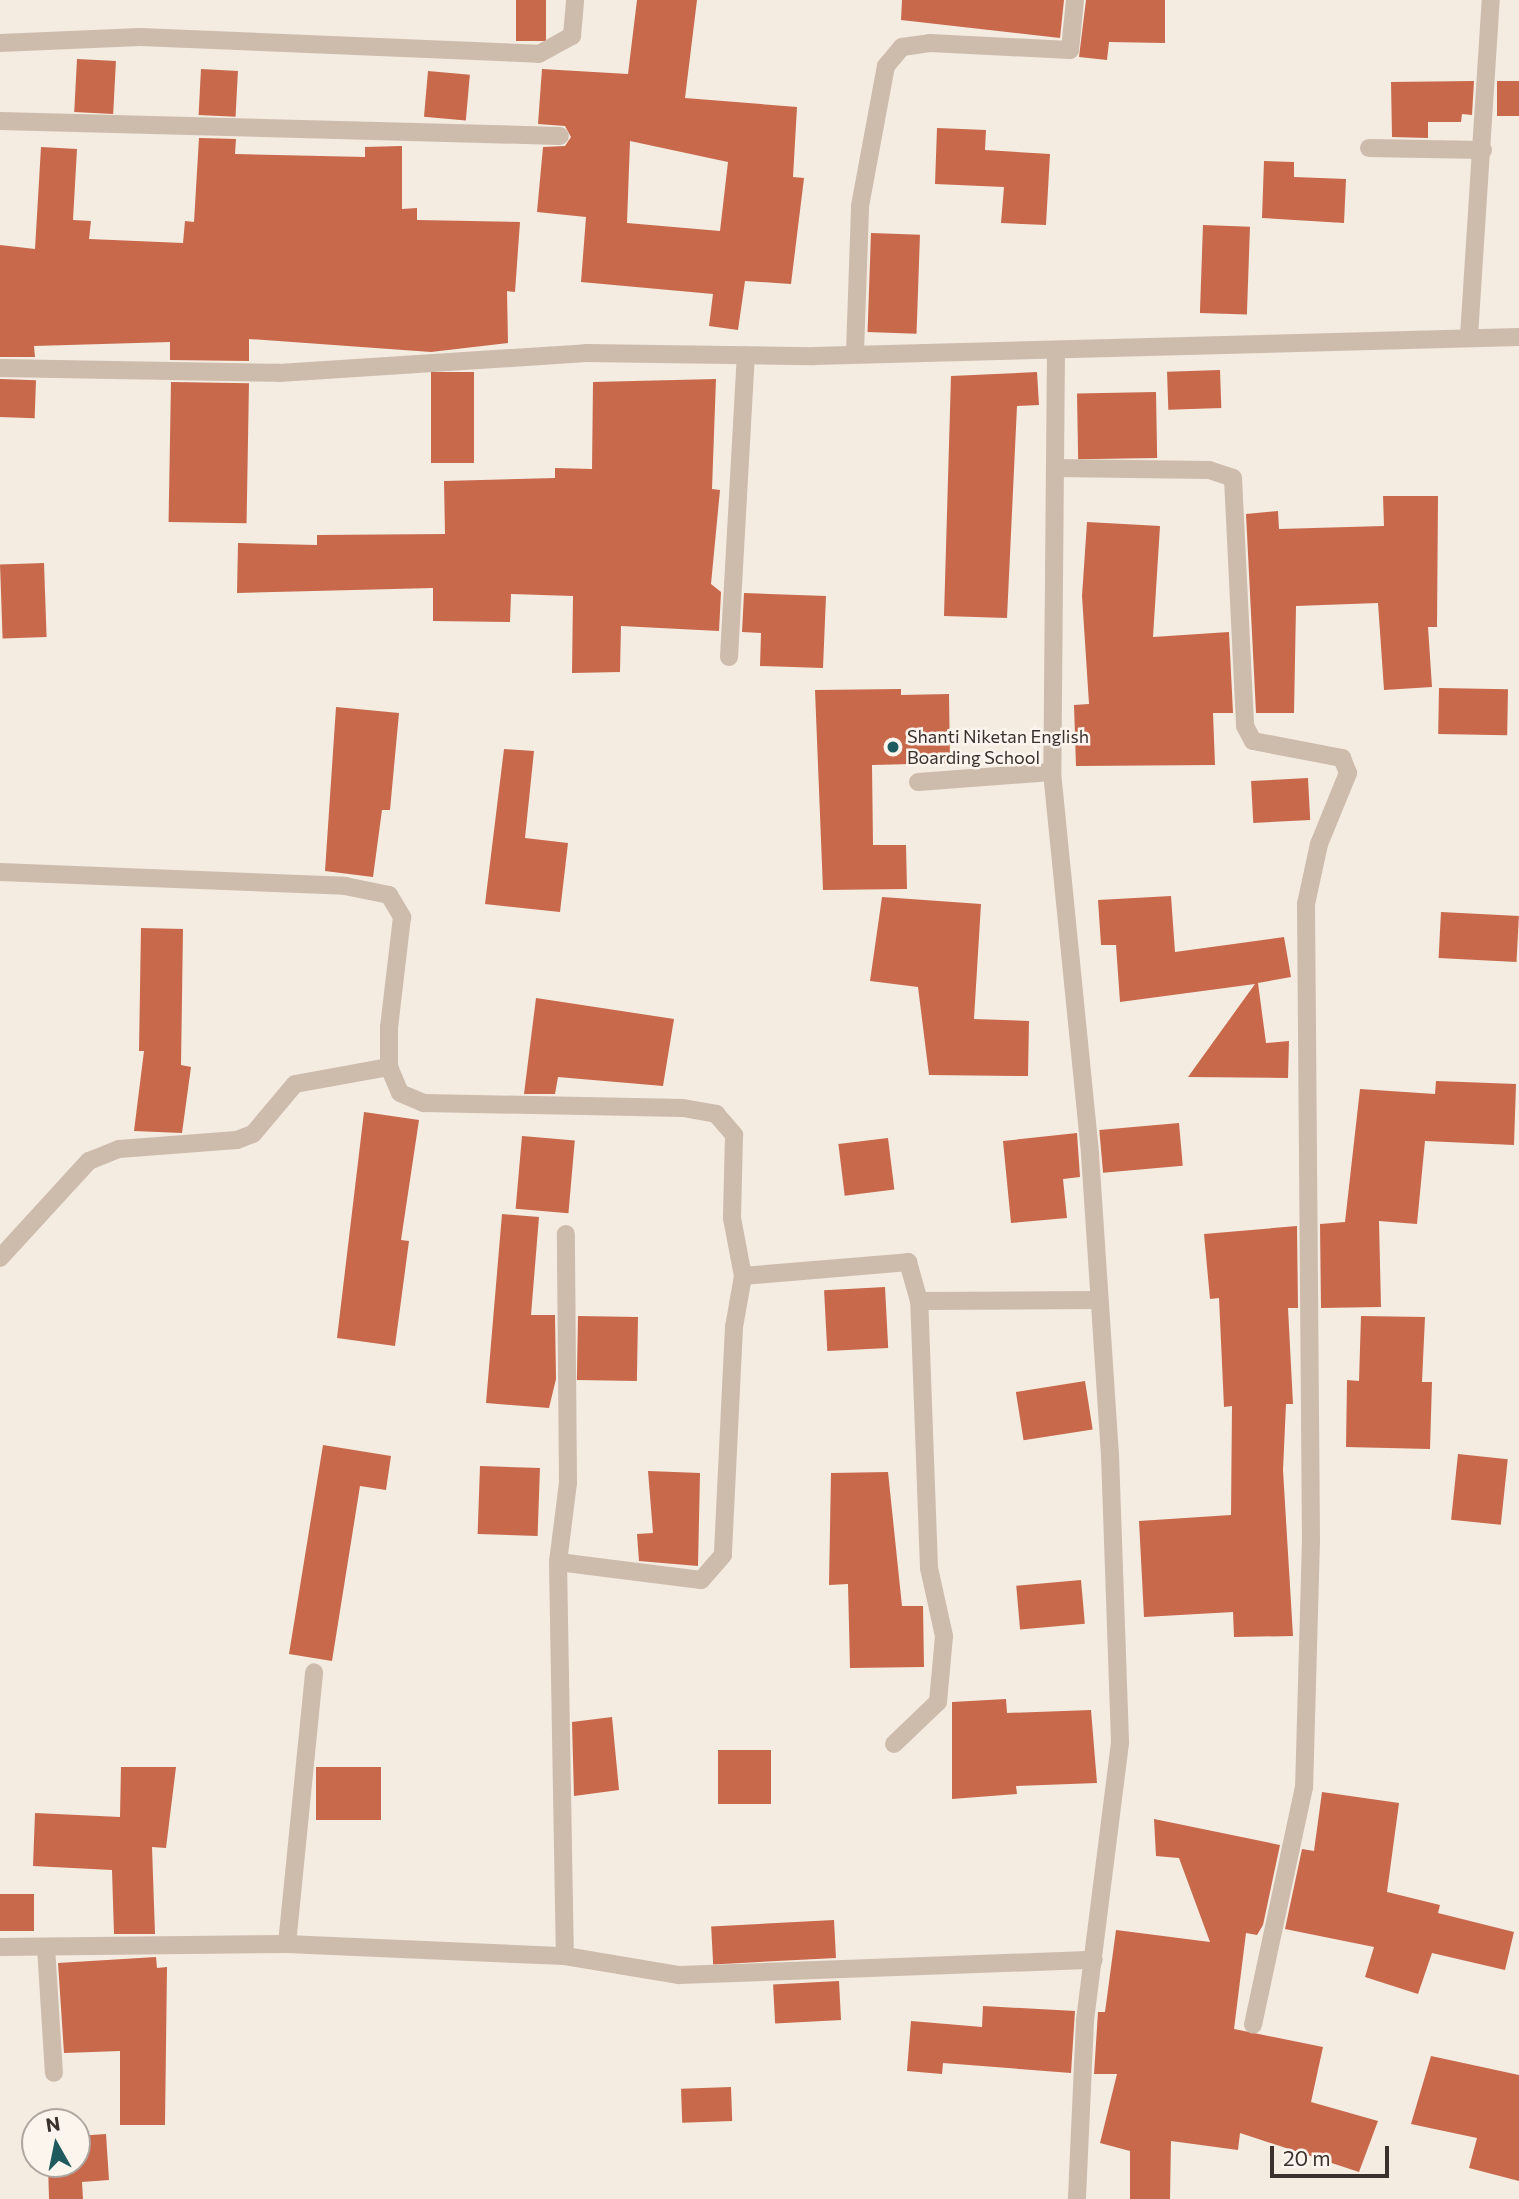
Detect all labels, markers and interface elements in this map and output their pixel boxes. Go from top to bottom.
place label: Shanti Niketan English Boarding School [907,726,1089,768]
marker: Shanti Niketan English Boarding School [885,739,901,755]
north arrow [21,2108,91,2178]
text: N [44,2111,62,2136]
scale bar [1274,2132,1393,2176]
text: 20 m [1283,2145,1331,2170]

